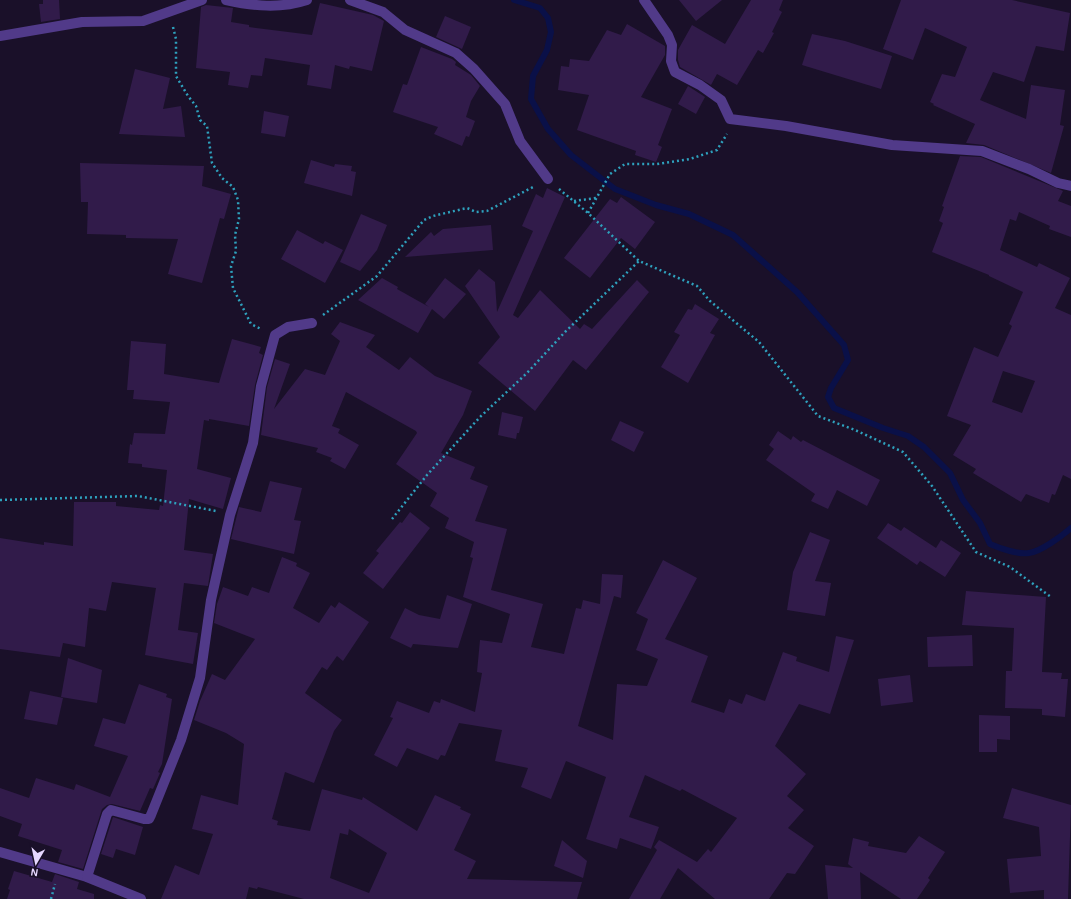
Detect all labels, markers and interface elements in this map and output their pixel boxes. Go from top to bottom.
north arrow [16,843,56,883]
text: N [30,866,39,878]

